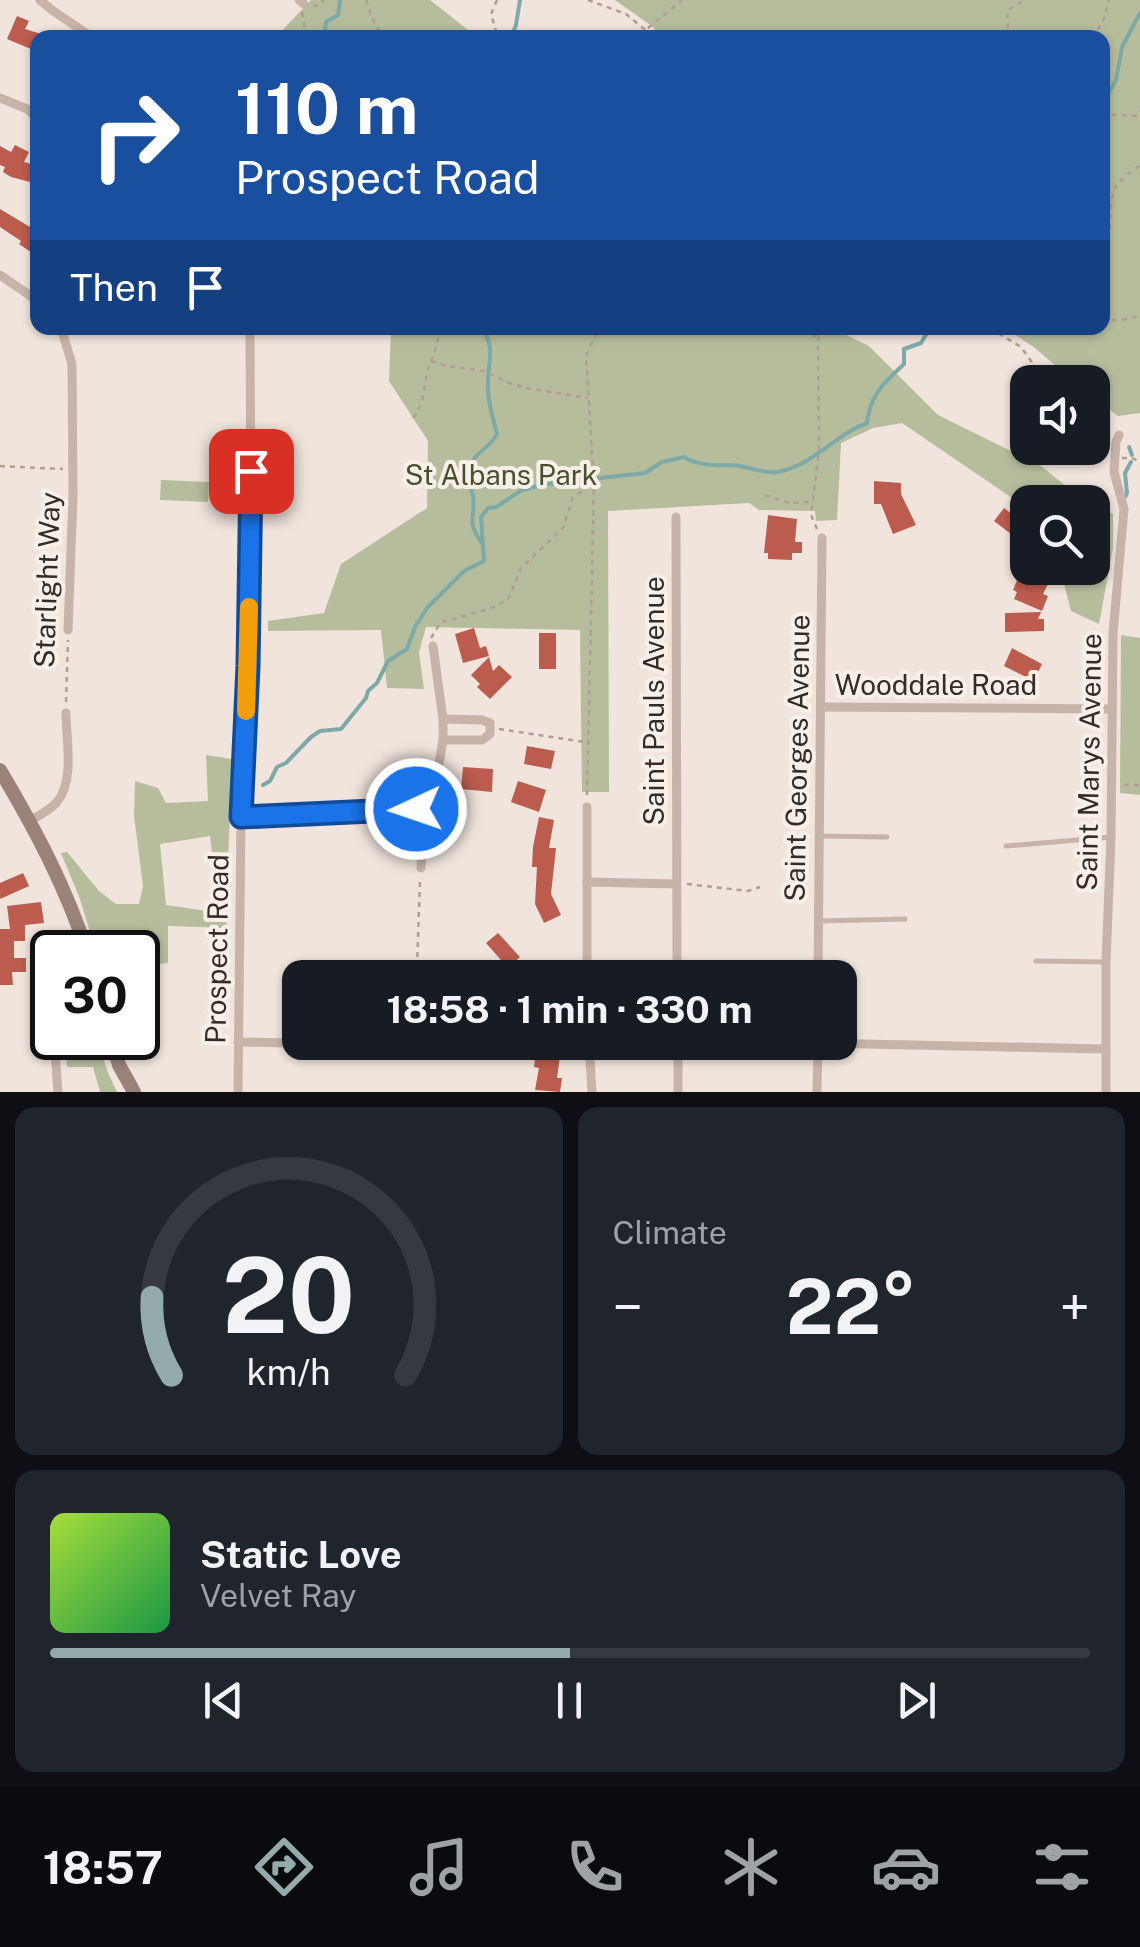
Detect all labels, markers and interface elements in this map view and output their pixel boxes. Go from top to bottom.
text: 110 m [235,67,419,150]
icon: right [70,70,200,200]
text: Prospect Road [235,151,540,204]
icon: arrive [178,260,233,315]
text: Then [70,265,158,310]
map controls [1010,365,1110,585]
button: sound [1010,365,1110,465]
pin [209,429,294,514]
icon: arrive [224,444,279,499]
park label: St Albans Park [405,458,597,491]
button: search [1010,485,1110,585]
street label: Starlight Way [27,491,66,669]
street label: Saint Pauls Avenue [637,576,670,826]
street label: Saint Georges Avenue [777,614,816,902]
street label: Saint Marys Avenue [1070,633,1107,891]
street label: Wooddale Road [835,668,1037,701]
position arrow [364,757,468,861]
street label: Prospect Road [198,854,235,1044]
speed limit sign: 30 [30,930,160,1060]
text: 18:58 · 1 min · 330 m [387,987,752,1032]
text: Climate [613,1214,727,1251]
text: 20 [222,1234,355,1356]
text: 22° [786,1263,917,1351]
text: − [613,1275,643,1339]
text: + [1060,1275,1090,1339]
text: km/h [247,1351,331,1393]
text: Static Love [200,1532,402,1577]
text: Velvet Ray [200,1577,356,1614]
icon: previous [196,1673,251,1728]
icon: pause [542,1673,597,1728]
icon: next [889,1673,944,1728]
icon: directions [249,1832,319,1902]
icon: music [404,1832,474,1902]
icon: phone [560,1832,630,1902]
icon: climate [716,1832,786,1902]
icon: car [871,1832,941,1902]
icon: filters [1027,1832,1097,1902]
text: 18:57 [43,1841,163,1894]

